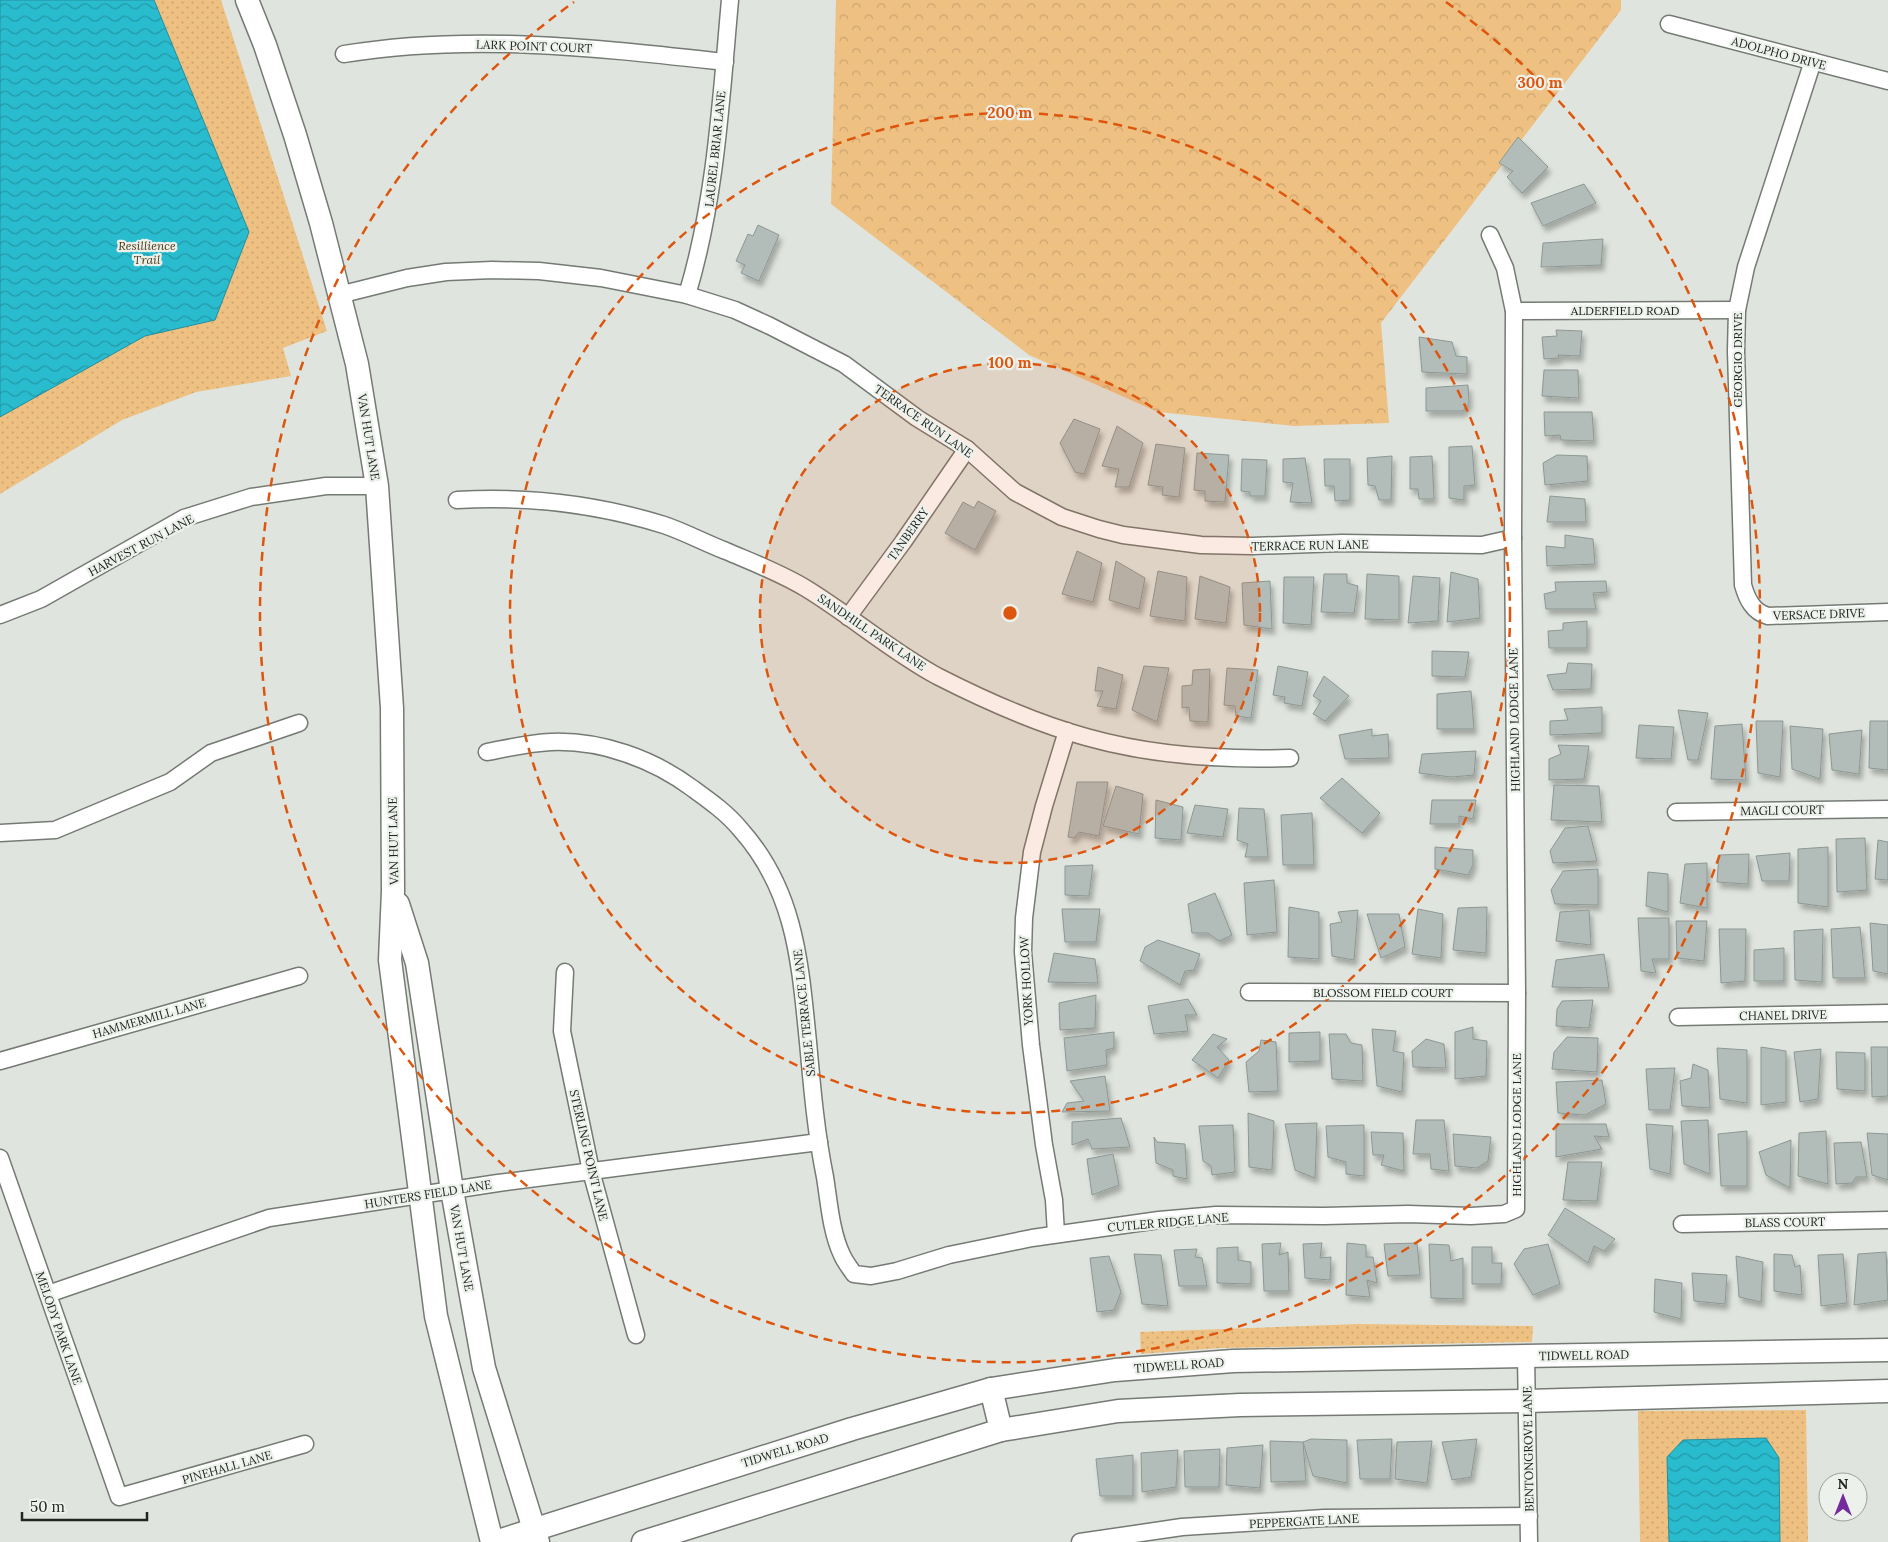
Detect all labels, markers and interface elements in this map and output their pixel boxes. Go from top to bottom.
street label: ADOLPHO DRIVE [1729,33,1828,73]
street label: LARK POINT COURT [476,36,593,56]
text: 300 m [1517,73,1563,92]
street label: LAUREL BRIAR LANE [701,90,729,208]
text: 200 m [988,103,1033,122]
park label: Resillience Trail [118,238,176,267]
street label: ALDERFIELD ROAD [1570,303,1679,318]
street label: GEORGIO DRIVE [1730,313,1745,407]
text: 100 m [989,353,1032,372]
street label: TERRACE RUN LANE [872,381,976,461]
street label: VAN HUT LANE [355,392,383,481]
street label: TANBERRY [884,504,932,563]
street label: HARVEST RUN LANE [86,511,196,579]
street label: TERRACE RUN LANE [1251,536,1369,554]
street label: SANDHILL PARK LANE [815,590,929,674]
centre of rings [1001,604,1019,622]
street label: VERSACE DRIVE [1772,605,1865,623]
street label: HIGHLAND LODGE LANE [1505,648,1523,792]
street label: VAN HUT LANE [385,797,401,886]
street label: MAGLI COURT [1740,802,1824,818]
street label: YORK HOLLOW [1016,935,1036,1027]
street label: SABLE TERRACE LANE [790,949,818,1077]
street label: BLOSSOM FIELD COURT [1313,985,1453,1000]
street label: HAMMERMILL LANE [91,995,207,1041]
street label: CHANEL DRIVE [1739,1007,1827,1023]
street label: HIGHLAND LODGE LANE [1509,1053,1524,1197]
street label: STERLING POINT LANE [567,1088,611,1222]
street label: HUNTERS FIELD LANE [363,1177,493,1211]
street label: VAN HUT LANE [447,1203,477,1292]
street label: CUTLER RIDGE LANE [1107,1209,1229,1235]
street label: BLASS COURT [1744,1214,1826,1230]
street label: MELODY PARK LANE [33,1269,85,1387]
street label: TIDWELL ROAD [1539,1347,1629,1363]
street label: TIDWELL ROAD [1133,1354,1225,1376]
street label: BENTONGROVE LANE [1519,1386,1537,1512]
street label: TIDWELL ROAD [740,1430,830,1470]
street label: PINEHALL LANE [180,1447,274,1487]
north arrow [1818,1472,1868,1522]
text: N [1838,1475,1849,1493]
scale bar [22,1490,148,1522]
text: 50 m [30,1497,65,1516]
street label: PEPPERGATE LANE [1249,1511,1359,1531]

